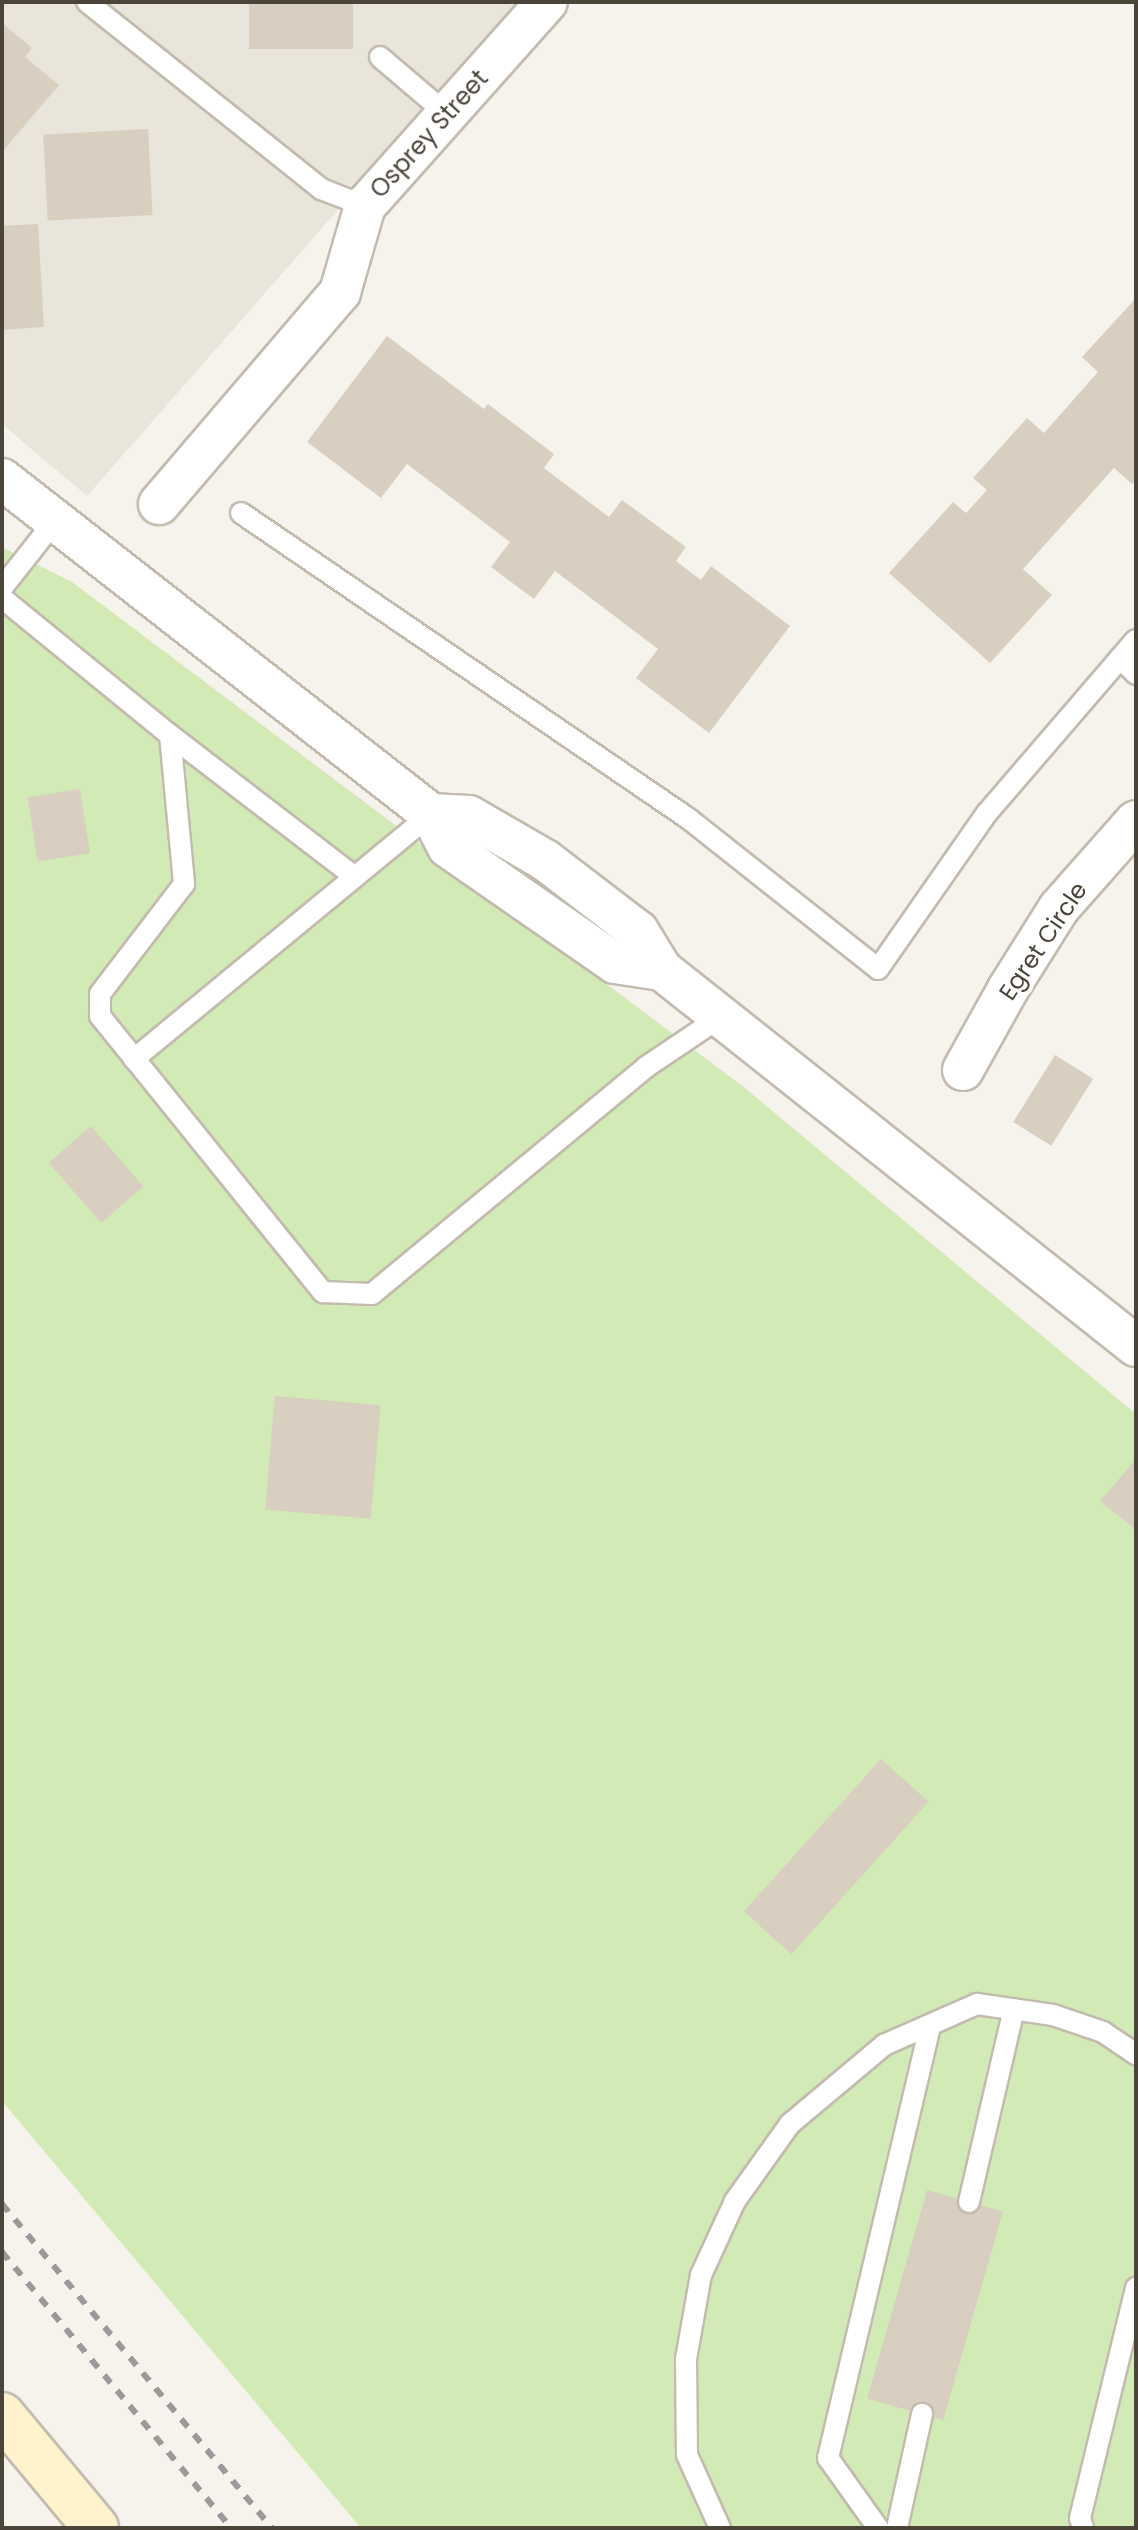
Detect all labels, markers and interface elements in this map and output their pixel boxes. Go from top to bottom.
street label: Osprey Street [364,64,494,204]
street label: Egret Circle [993,876,1093,1006]

